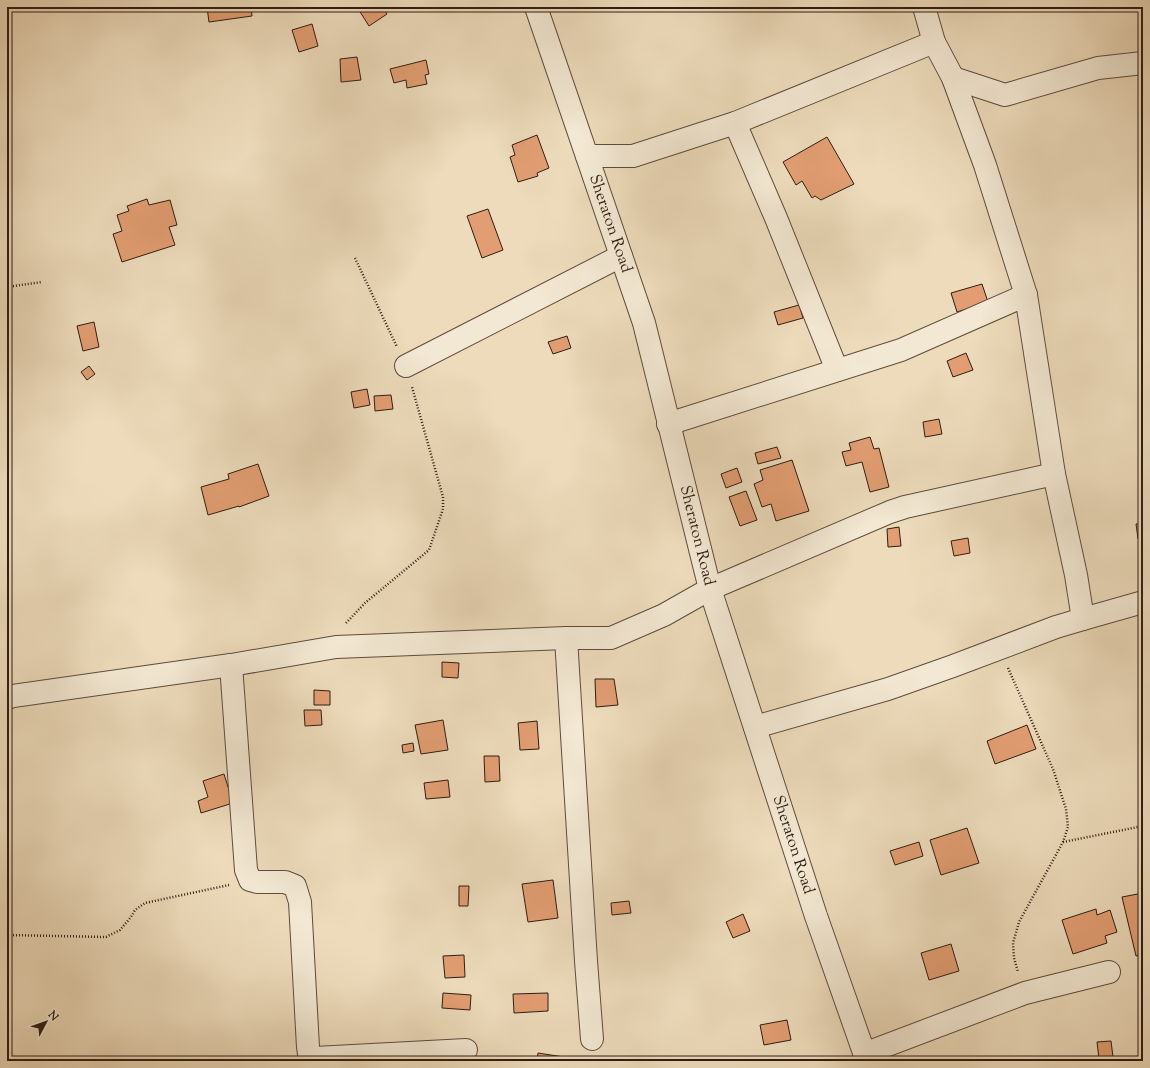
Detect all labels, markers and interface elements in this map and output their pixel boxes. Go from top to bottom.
street label: Sheraton Road [583,171,638,276]
street label: Sheraton Road [673,483,720,588]
street label: Sheraton Road [766,793,820,897]
north arrow [26,1002,66,1042]
text: N [43,1007,62,1025]

